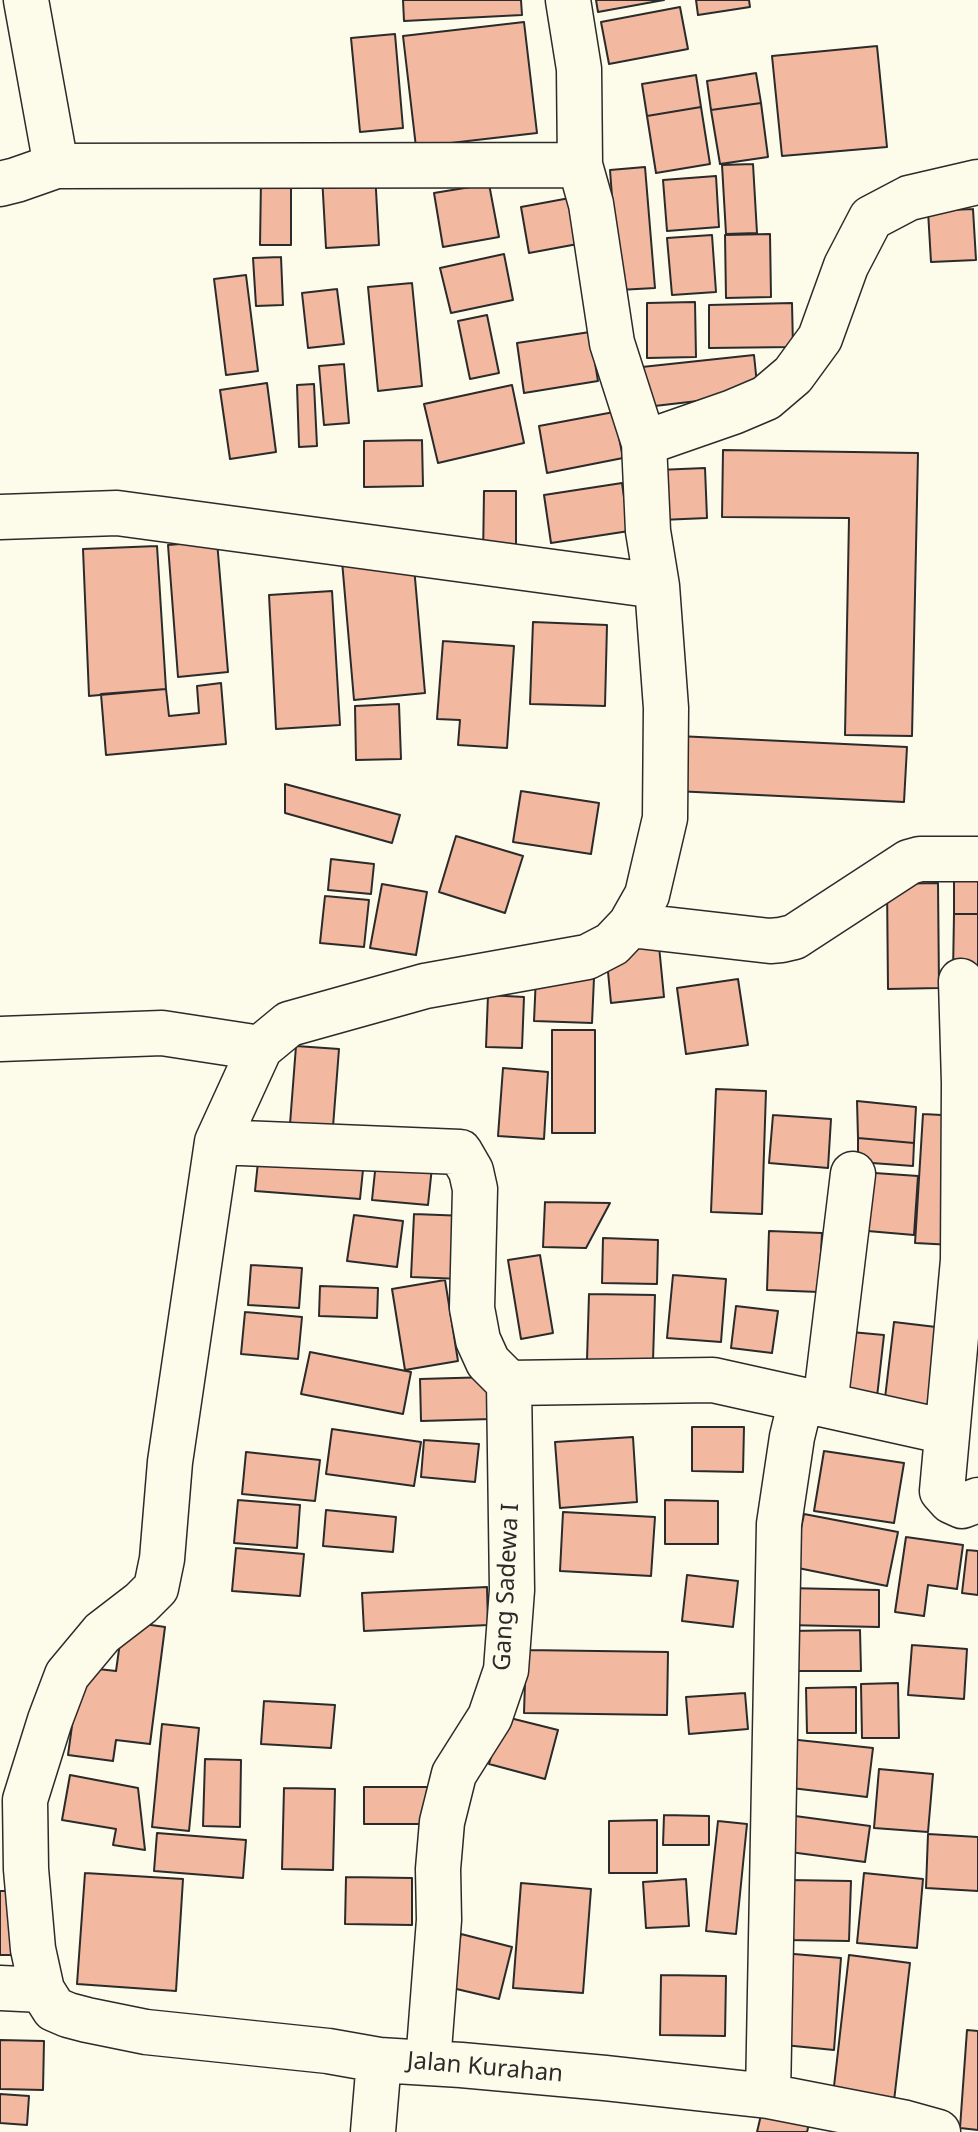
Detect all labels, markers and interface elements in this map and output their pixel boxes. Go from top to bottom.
street label: Gang Sadewa I [488,1502,526,1672]
street label: Jalan Kurahan [406,2047,564,2089]

